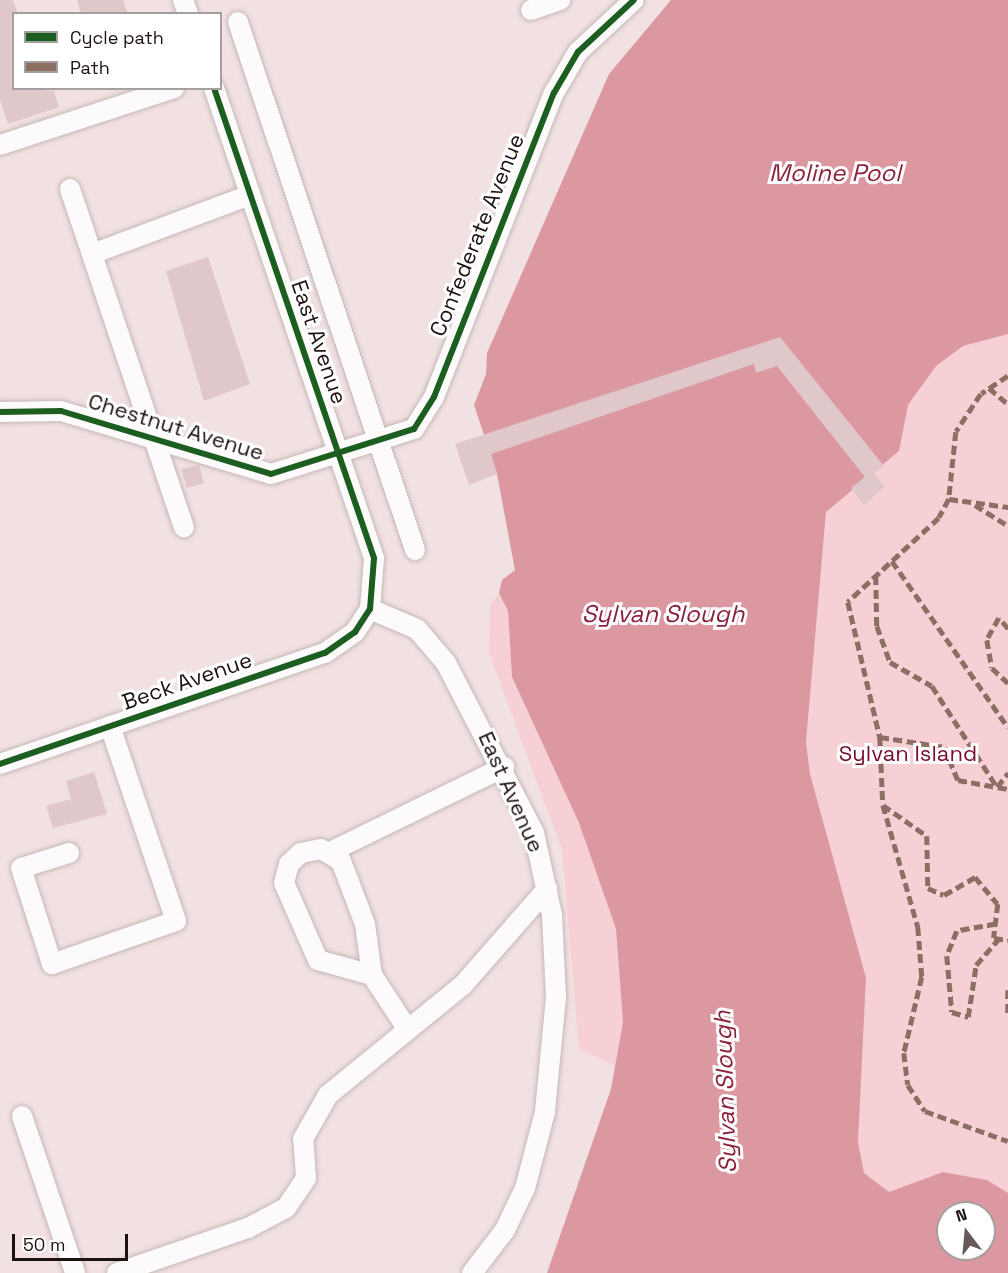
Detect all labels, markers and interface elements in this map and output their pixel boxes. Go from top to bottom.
legend [12,12,222,90]
text: Cycle path [70,26,164,49]
text: Path [70,56,110,79]
street label: Confederate Avenue [424,130,530,340]
water label: Moline Pool [769,159,901,187]
street label: East Avenue [285,276,353,408]
street label: Chestnut Avenue [85,388,267,466]
water label: Sylvan Slough [582,600,744,628]
street label: Beck Avenue [118,646,256,716]
street label: East Avenue [473,727,549,857]
park label: Sylvan Island [839,741,977,767]
water label: Sylvan Slough [708,1010,742,1174]
north arrow [936,1201,996,1261]
text: N [953,1204,969,1227]
scale bar [15,1222,130,1260]
text: 50 m [23,1233,65,1256]

